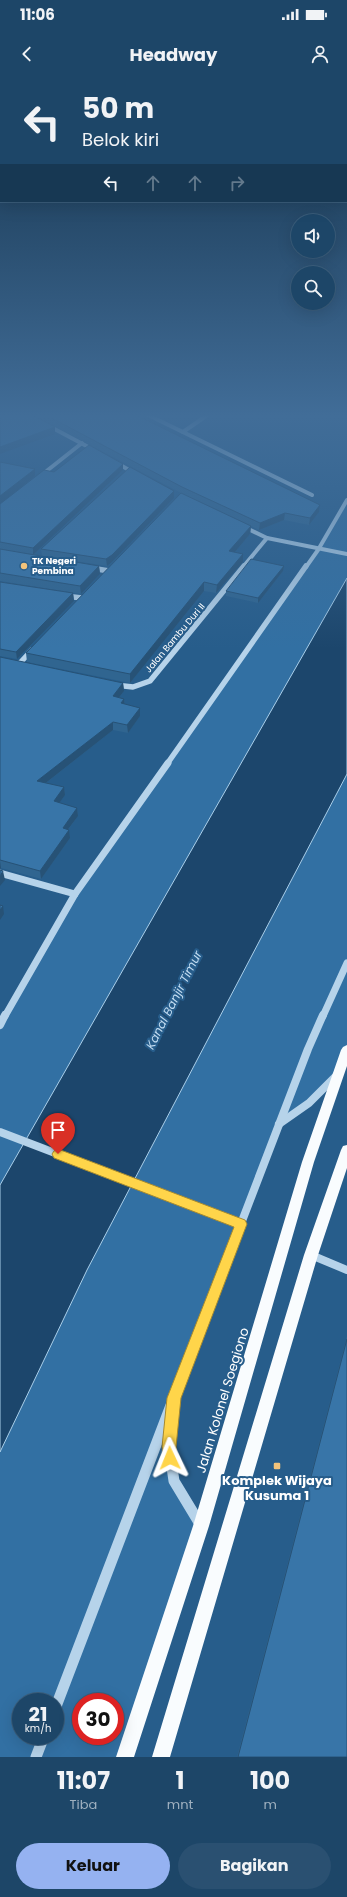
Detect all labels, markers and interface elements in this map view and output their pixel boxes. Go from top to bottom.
text: 11:06 [20,4,55,25]
text: Headway [130,42,217,67]
icon: back [16,43,38,65]
icon: person [309,43,331,65]
text: 50 m [82,89,154,128]
icon: left [16,96,68,148]
text: Belok kiri [82,127,159,152]
icon: left [100,172,122,194]
icon: ahead [142,172,164,194]
icon: ahead [184,172,206,194]
icon: right [226,172,248,194]
map controls [291,214,335,310]
button: sound [291,214,335,258]
button: search [291,266,335,310]
place label: TK Negeri Pembina [32,555,76,577]
marker: TK Negeri Pembina [19,561,29,571]
street label: Jalan Bambu Duri II [142,601,208,675]
water label: Kanal Banjir Timur [141,947,206,1052]
pin [41,1113,75,1154]
icon: arrive [47,1119,69,1141]
street label: Jalan Kolonel Soegiono [191,1325,254,1475]
position arrow [149,1437,191,1479]
marker: Komplek Wijaya Kusuma 1 [272,1461,282,1471]
place label: Komplek Wijaya Kusuma 1 [222,1471,332,1505]
speed limit sign: 30 [72,1693,124,1745]
text: 21 [29,1700,47,1728]
text: km/h [25,1721,51,1736]
text: 11:07 [57,1764,110,1797]
text: 1 [175,1764,185,1797]
text: 100 [250,1764,290,1797]
text: Tiba [69,1795,97,1814]
text: mnt [167,1795,193,1814]
text: m [263,1795,277,1814]
button: Keluar [16,1843,170,1889]
button: Bagikan [178,1843,331,1889]

